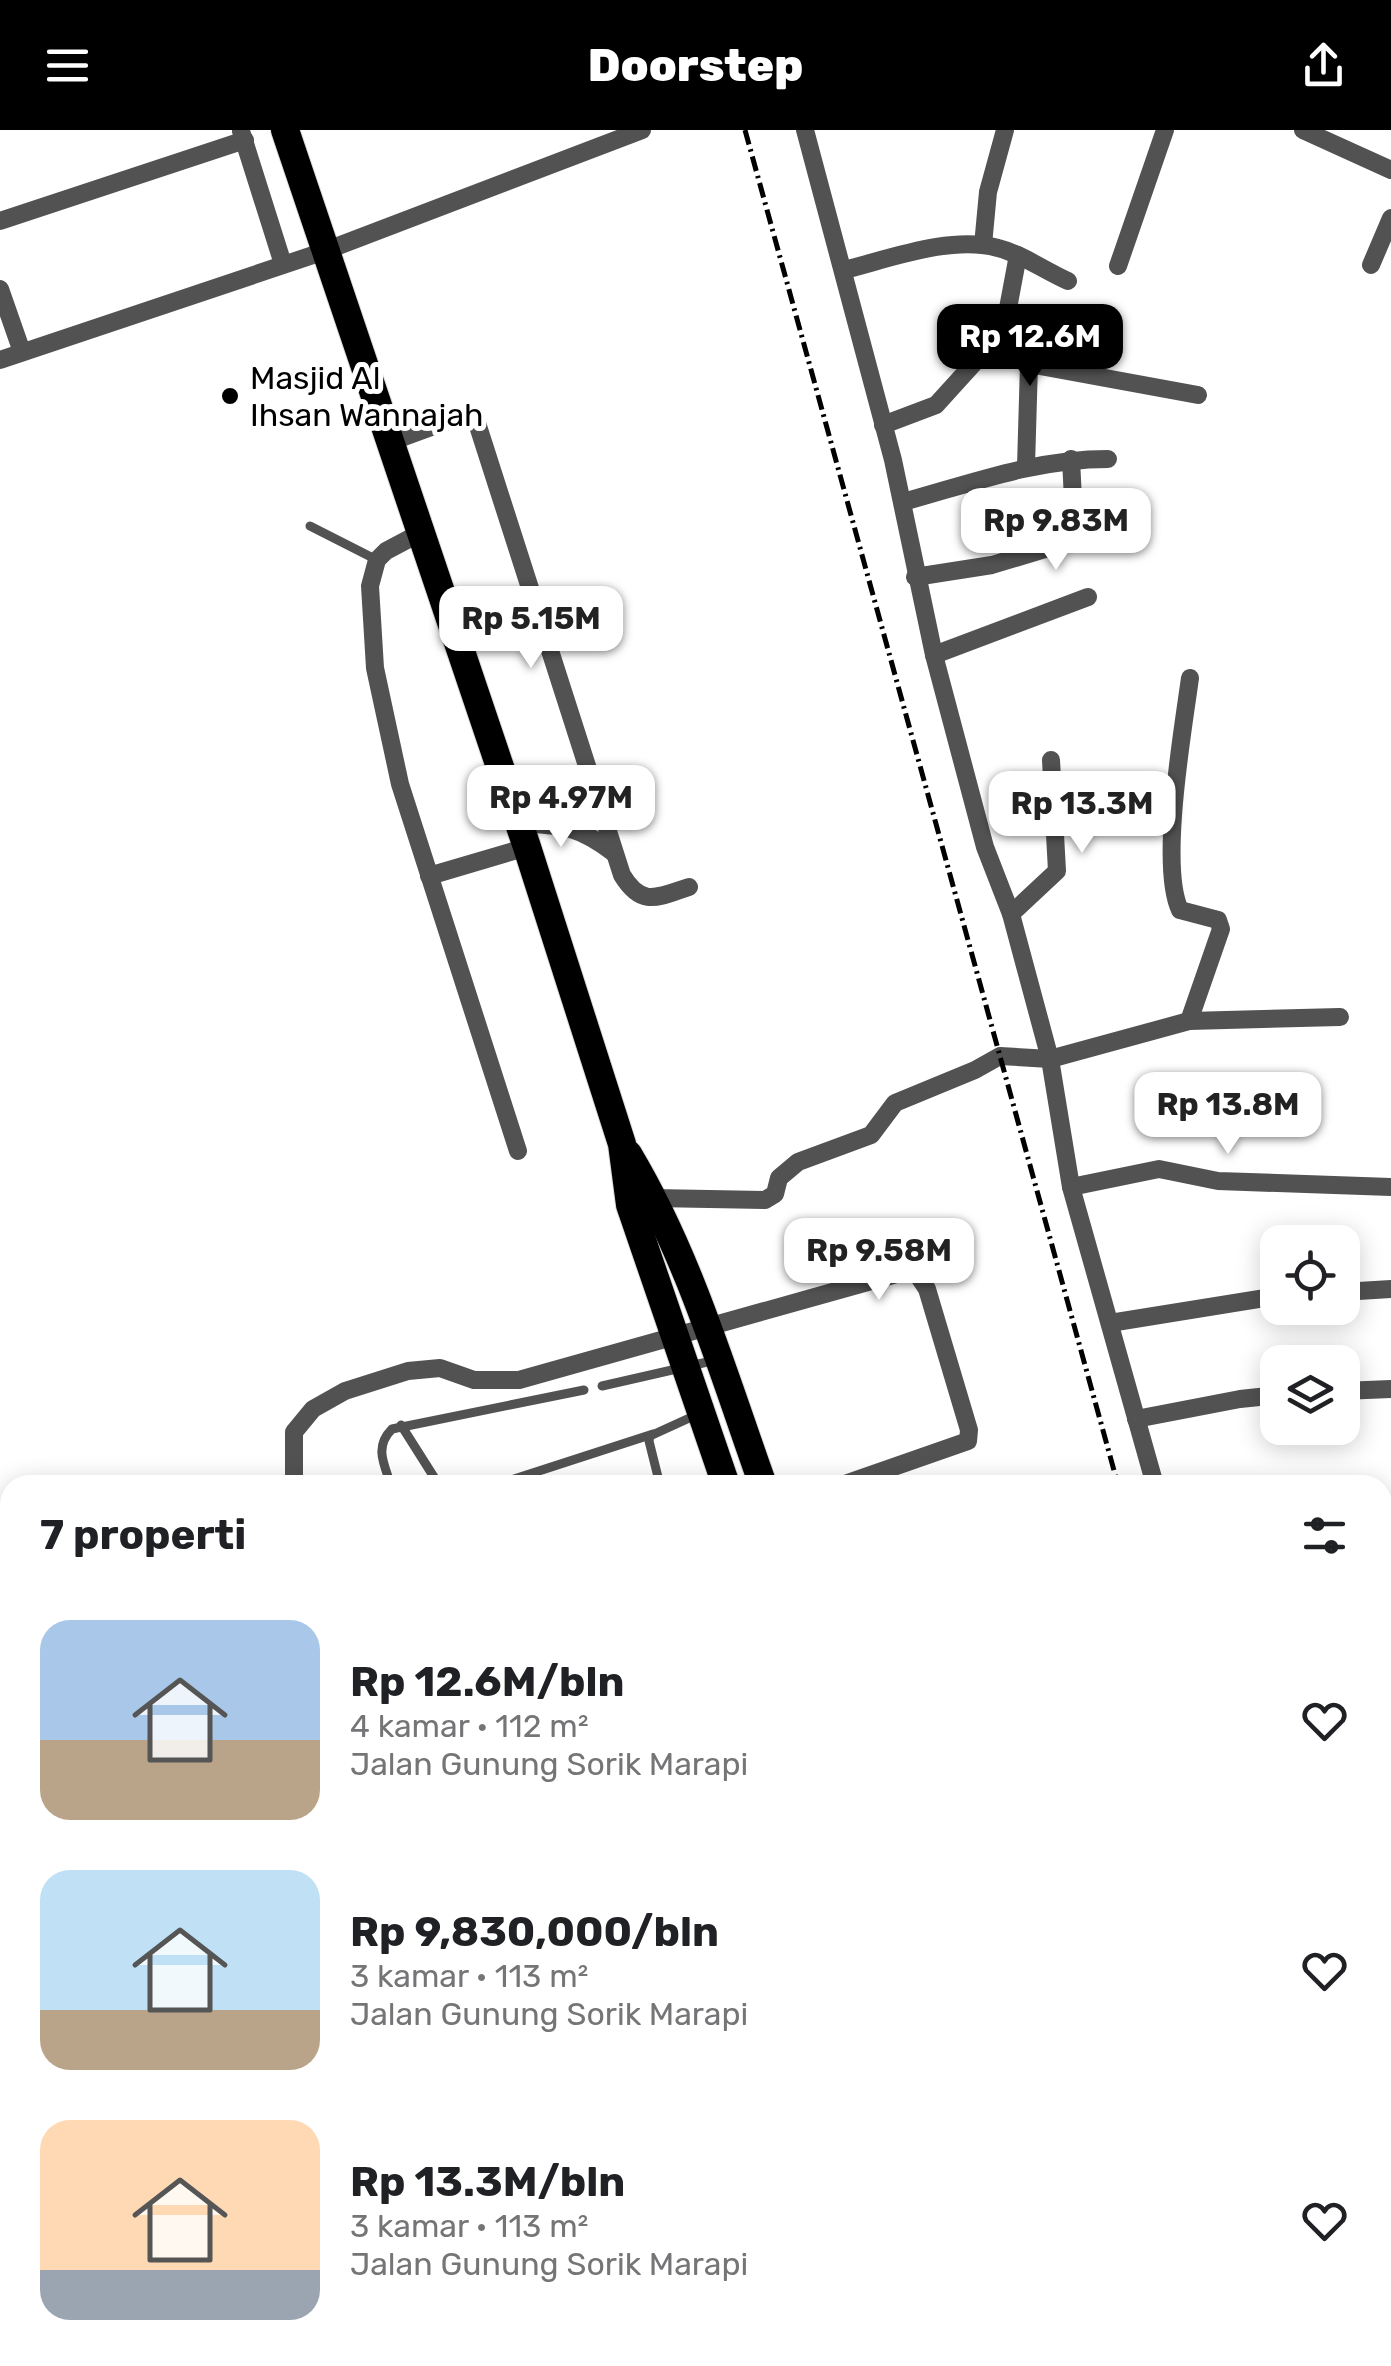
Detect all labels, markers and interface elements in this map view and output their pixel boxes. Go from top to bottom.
icon: menu [40,38,95,93]
icon: share [1296,38,1351,93]
text: Doorstep [588,39,803,92]
pin: Rp 12.6M [927,304,1133,389]
text: Rp 12.6M [959,317,1101,355]
place label: Masjid Al Ihsan Wannajah [250,359,484,434]
marker: Masjid Al Ihsan Wannajah [219,385,241,407]
pin: Rp 9.83M [953,488,1159,573]
text: Rp 9.83M [983,501,1129,539]
pin: Rp 5.15M [428,586,634,671]
text: Rp 5.15M [461,599,601,637]
pin: Rp 4.97M [458,765,664,850]
pin: Rp 13.3M [979,771,1185,856]
text: Rp 4.97M [489,778,633,816]
text: Rp 13.3M [1011,784,1153,822]
pin: Rp 13.8M [1125,1072,1331,1157]
text: Rp 13.8M [1156,1085,1300,1123]
pin: Rp 9.58M [776,1218,982,1303]
map controls [1260,1225,1360,1445]
button: locate [1260,1225,1360,1325]
text: Rp 9.58M [806,1231,952,1269]
button: layers [1260,1345,1360,1445]
icon: filters [1297,1508,1352,1563]
text: 7 properti [40,1510,246,1560]
text: Rp 12.6M/bln [350,1657,624,1707]
icon: home [120,1660,240,1780]
icon: heart [1297,1693,1352,1748]
text: 4 kamar · 112 m² [350,1707,589,1745]
text: Jalan Gunung Sorik Marapi [350,1745,748,1783]
text: Rp 9,830,000/bln [350,1907,719,1957]
icon: home [120,1910,240,2030]
icon: heart [1297,1943,1352,1998]
text: 3 kamar · 113 m² [350,1957,589,1995]
text: Jalan Gunung Sorik Marapi [350,1995,748,2033]
text: Rp 13.3M/bln [350,2157,625,2207]
icon: home [120,2160,240,2280]
icon: heart [1297,2193,1352,2248]
text: 3 kamar · 113 m² [350,2207,589,2245]
text: Jalan Gunung Sorik Marapi [350,2245,748,2283]

